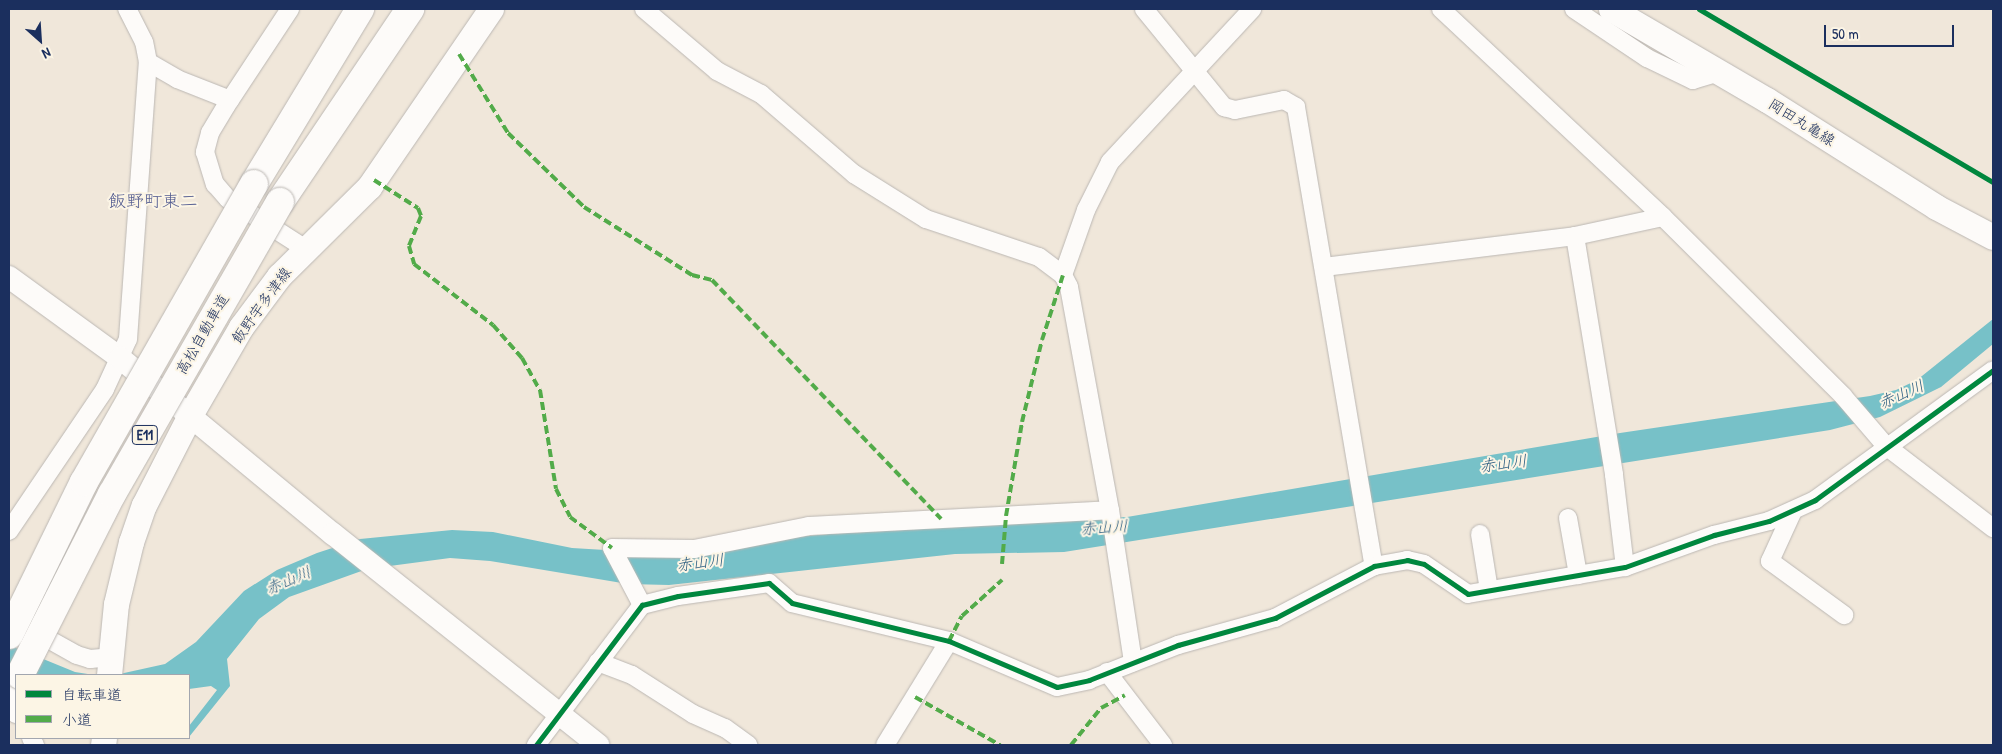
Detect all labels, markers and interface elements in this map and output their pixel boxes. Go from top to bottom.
north arrow [15,15,65,65]
scale bar [1827,15,1957,47]
text: 50 m [1832,23,1859,44]
text: N [39,44,54,64]
street label: 岡田丸亀線 [1765,94,1839,150]
district label: 飯野町東二 [108,190,198,212]
street label: 飯野宇多津線 [227,263,295,347]
street label: 高松自動車道 [172,291,232,377]
water label: 赤山川 [1875,375,1927,413]
road number: E11 [131,424,159,446]
water label: 赤山川 [1478,451,1528,475]
water label: 赤山川 [1079,516,1129,538]
water label: 赤山川 [675,550,725,574]
water label: 赤山川 [262,562,314,598]
legend [15,674,190,739]
text: 自転車道 [62,684,122,705]
text: 小道 [62,709,92,730]

